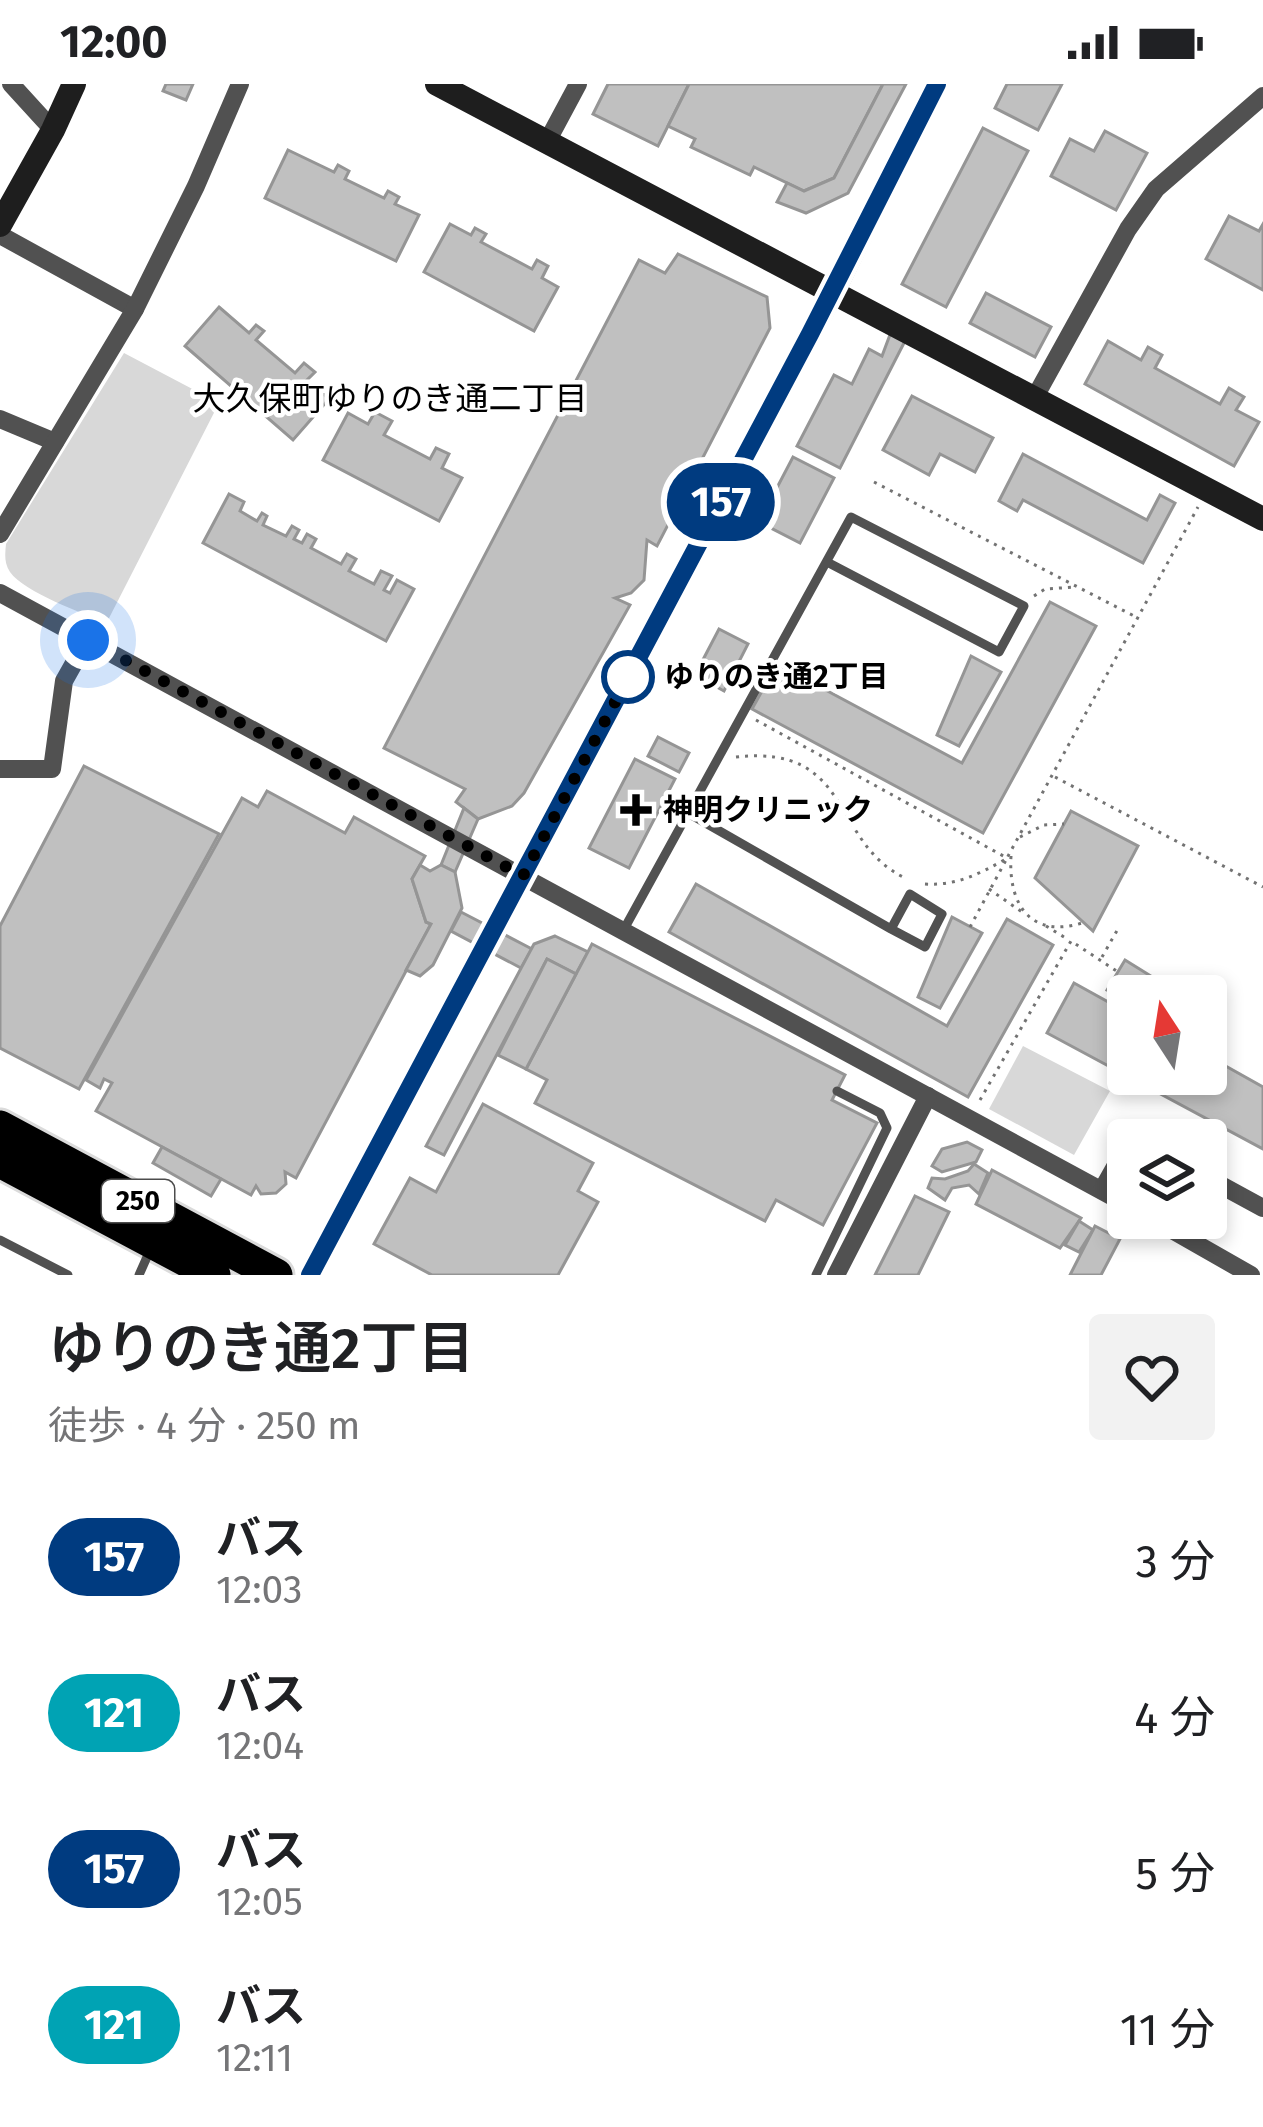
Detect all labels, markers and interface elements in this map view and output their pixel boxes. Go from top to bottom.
text: 12:00 [60,15,168,69]
district label: 大久保町ゆりのき通二丁目 [192,379,588,419]
line badge: 157 [652,463,790,541]
text: 157 [691,477,751,527]
your location [58,610,118,670]
marker: ゆりのき通2丁目 [603,652,653,702]
place label: ゆりのき通2丁目 [664,659,889,695]
place label: 神明クリニック [663,792,873,828]
marker: 神明クリニック [620,794,652,826]
north arrow [1107,975,1227,1095]
map controls [1107,975,1227,1239]
button: layers [1107,1119,1227,1239]
road number: 250 [102,1180,174,1222]
button: heart [1089,1314,1215,1440]
text: ゆりのき通2丁目 [48,1315,474,1383]
text: 徒歩 · 4 分 · 250 m [48,1403,361,1449]
text: バス [216,1512,306,1566]
text: 157 [84,1532,144,1582]
text: 3 分 [1136,1535,1215,1589]
text: 12:03 [216,1567,302,1613]
text: バス [216,1668,306,1722]
text: 121 [84,1688,144,1738]
text: 4 分 [1134,1691,1215,1745]
text: 12:04 [216,1723,304,1769]
text: バス [216,1824,306,1878]
text: 157 [84,1844,144,1894]
text: 5 分 [1136,1847,1215,1901]
text: 12:05 [216,1879,303,1925]
text: バス [216,1980,306,2034]
text: 121 [84,2000,144,2050]
text: 11 分 [1120,2003,1215,2057]
text: 12:11 [216,2035,293,2081]

